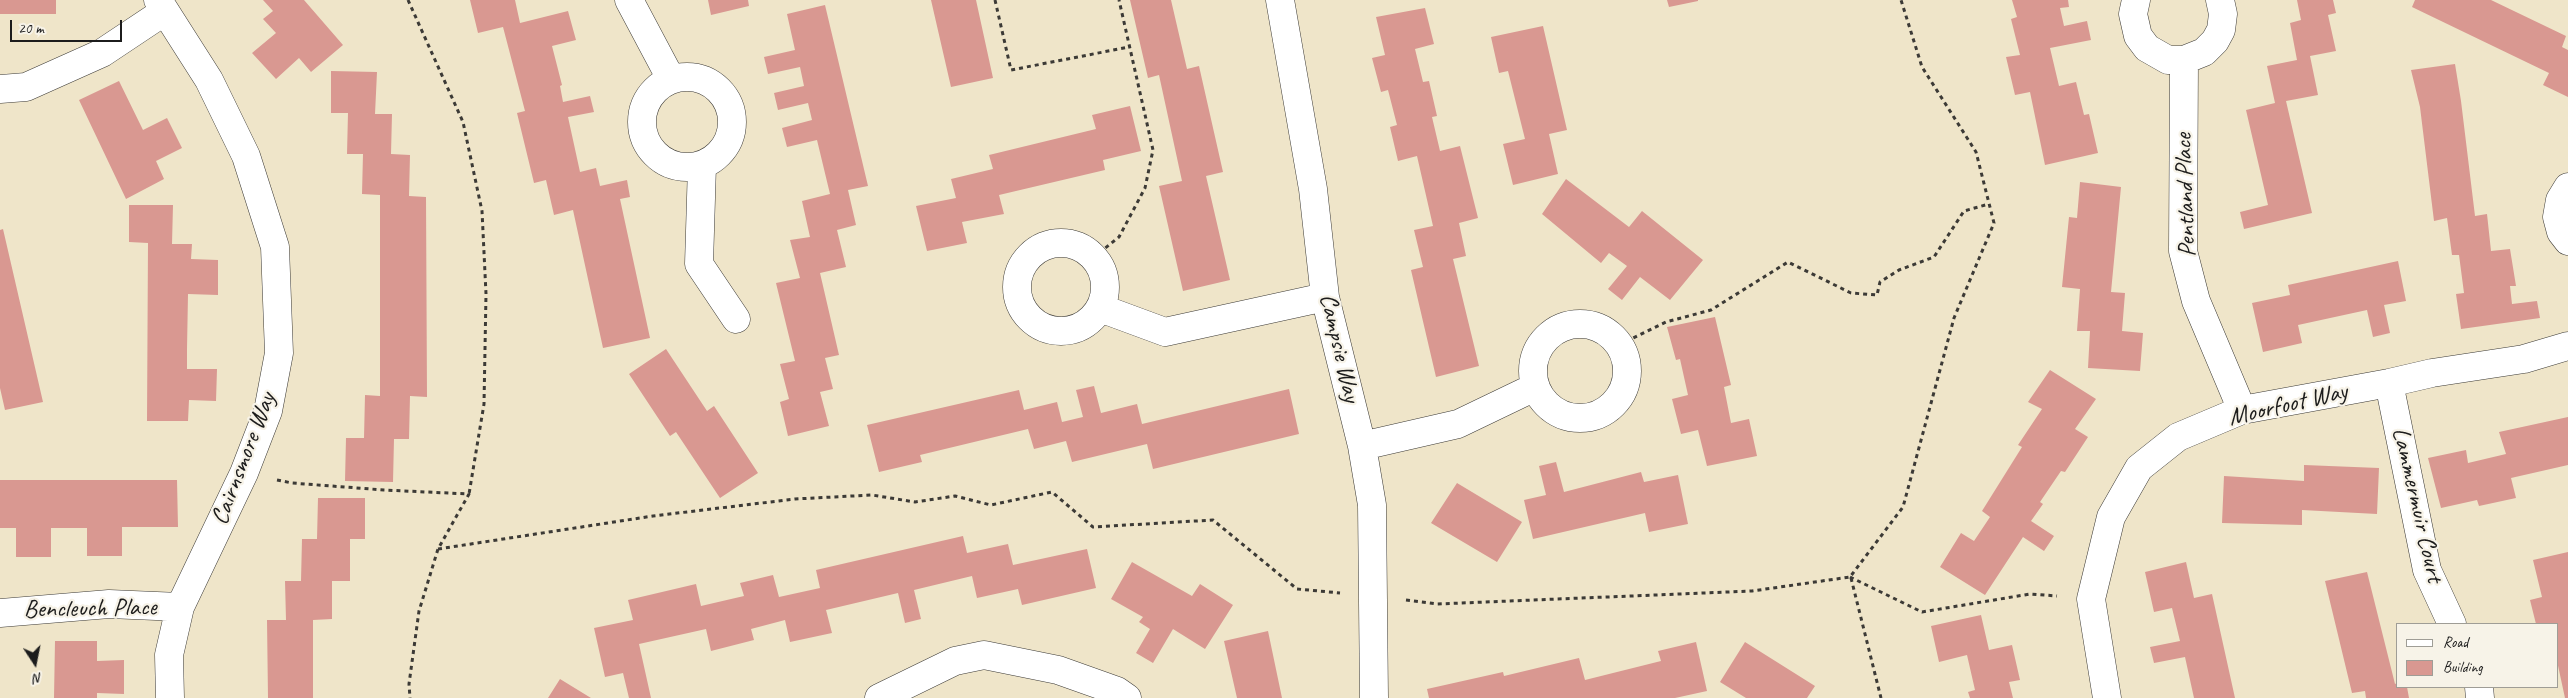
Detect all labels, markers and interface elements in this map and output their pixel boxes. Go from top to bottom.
scale bar [12,10,125,42]
text: 20 m [18,19,44,38]
street label: Pentland Place [2169,133,2203,257]
street label: Campsie Way [1312,291,1366,405]
street label: Moorfoot Way [2226,377,2350,433]
street label: Cairnsmore Way [205,389,283,529]
street label: Lammermuir Court [2385,425,2449,585]
street label: Bencleuch Place [23,593,157,625]
legend [2396,623,2558,688]
text: Road [2443,633,2468,652]
north arrow [10,638,60,688]
text: Building [2443,658,2482,677]
text: N [32,669,44,687]

